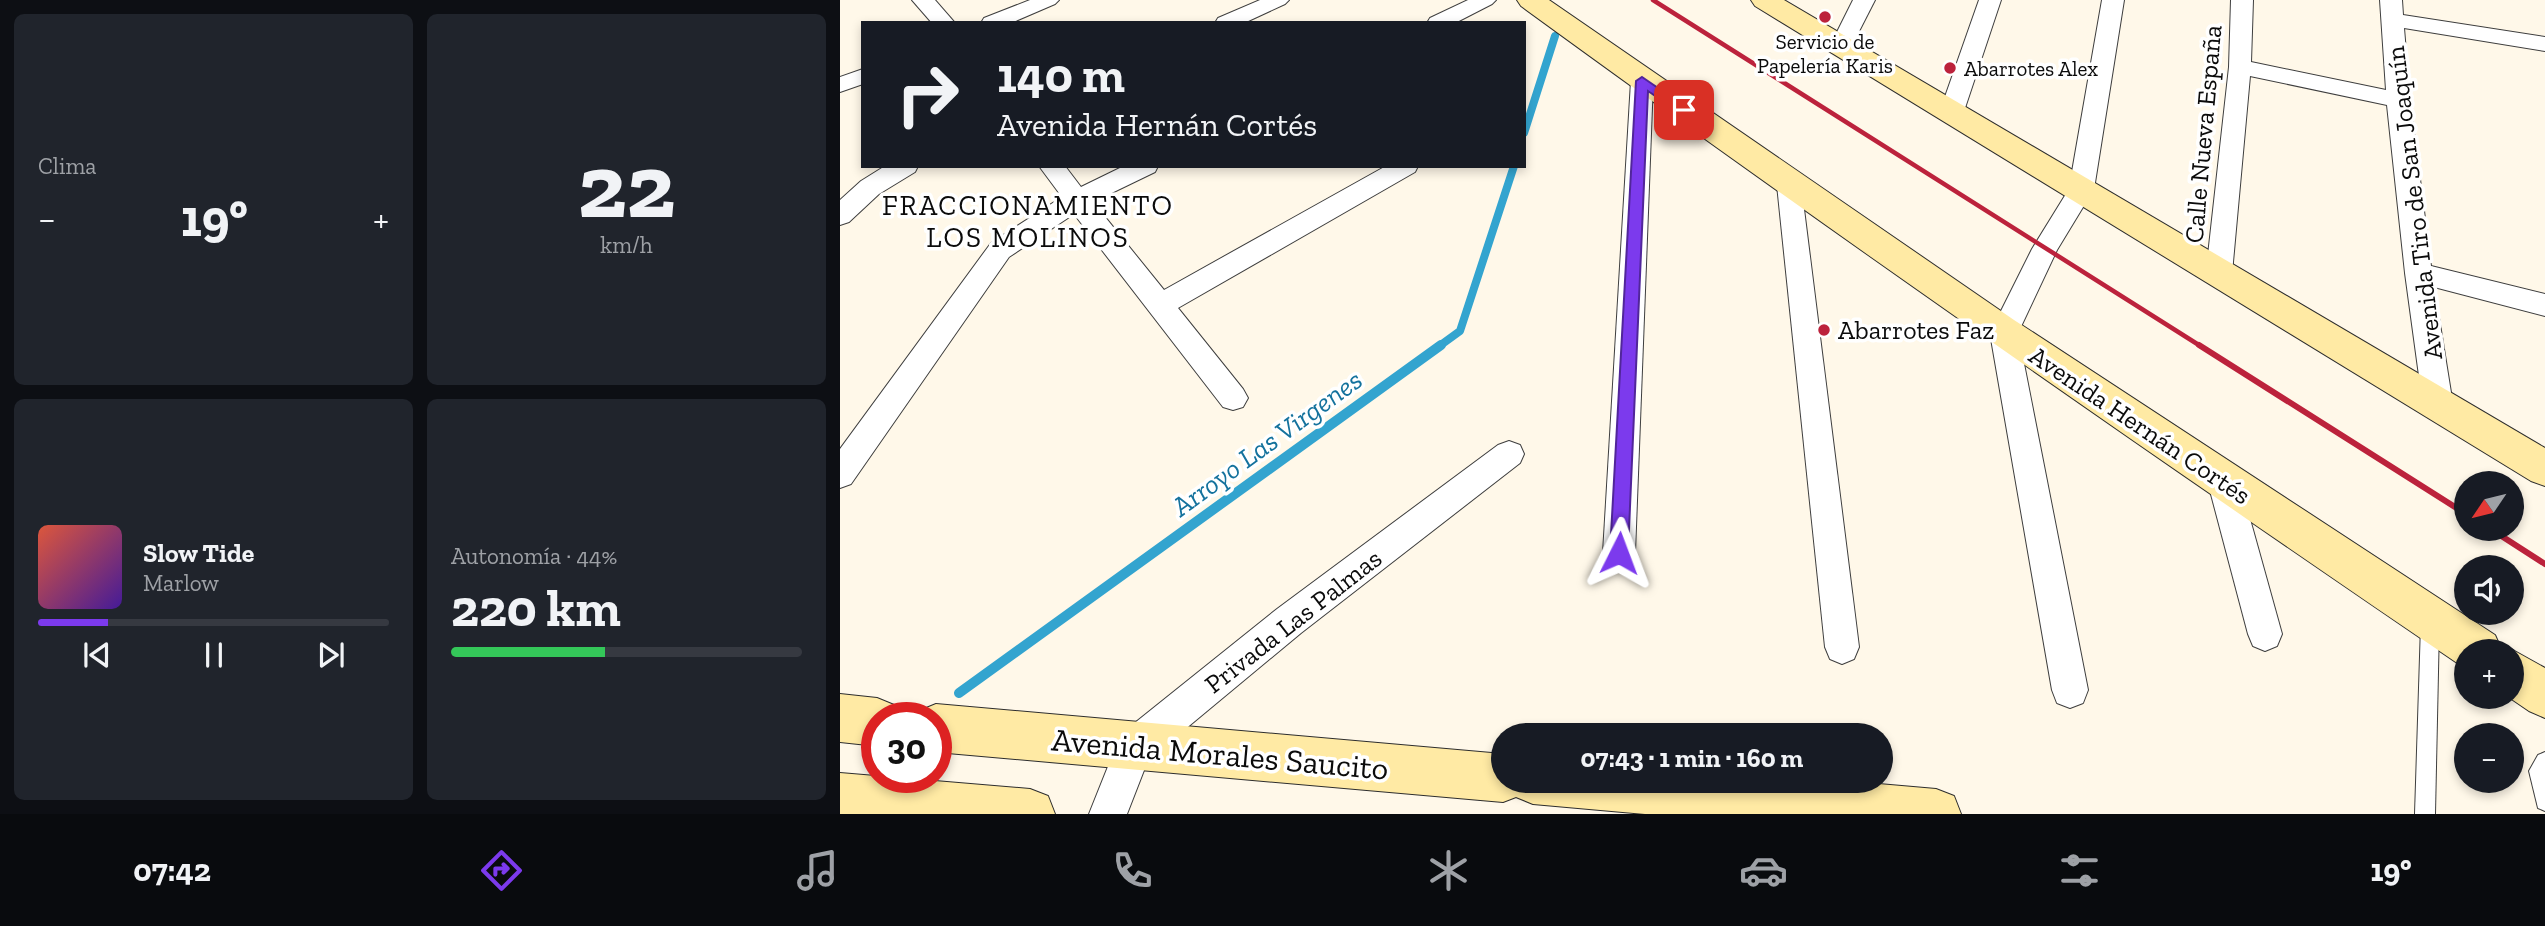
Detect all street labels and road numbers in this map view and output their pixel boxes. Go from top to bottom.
street label: Calle Nueva España [2178,23,2229,244]
street label: Avenida Tiro de San Joaquín [2379,44,2449,362]
street label: Avenida Hernán Cortés [2023,339,2257,511]
street label: Privada Las Palmas [1198,542,1388,700]
street label: Avenida Morales Saucito [1050,720,1390,788]

